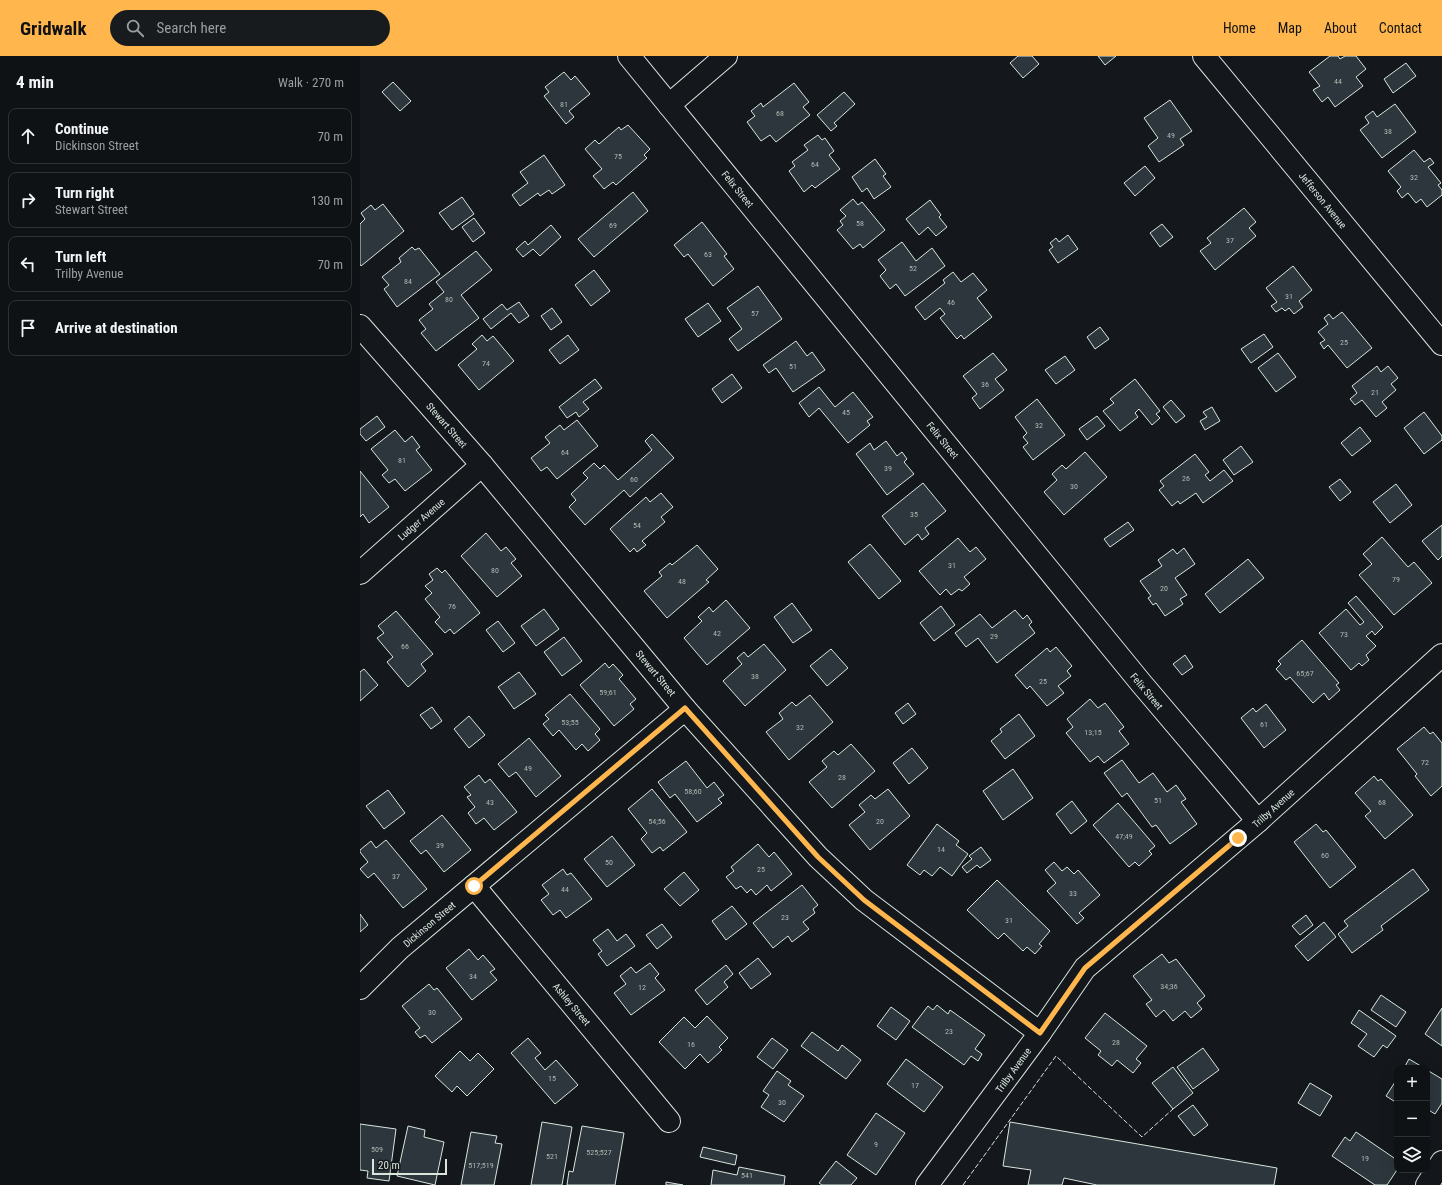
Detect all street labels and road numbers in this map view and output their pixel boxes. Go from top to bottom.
street label: Felix Street [719,169,756,210]
street label: Jefferson Avenue [1297,170,1349,231]
street label: Stewart Street [424,401,469,450]
street label: Felix Street [924,420,961,461]
street label: Ludger Avenue [396,496,447,543]
street label: Stewart Street [633,648,678,698]
street label: Felix Street [1128,671,1165,712]
street label: Trilby Avenue [1250,786,1297,830]
street label: Dickinson Street [401,899,458,949]
street label: Ashley Street [551,981,593,1028]
street label: Trilby Avenue [993,1046,1033,1095]

